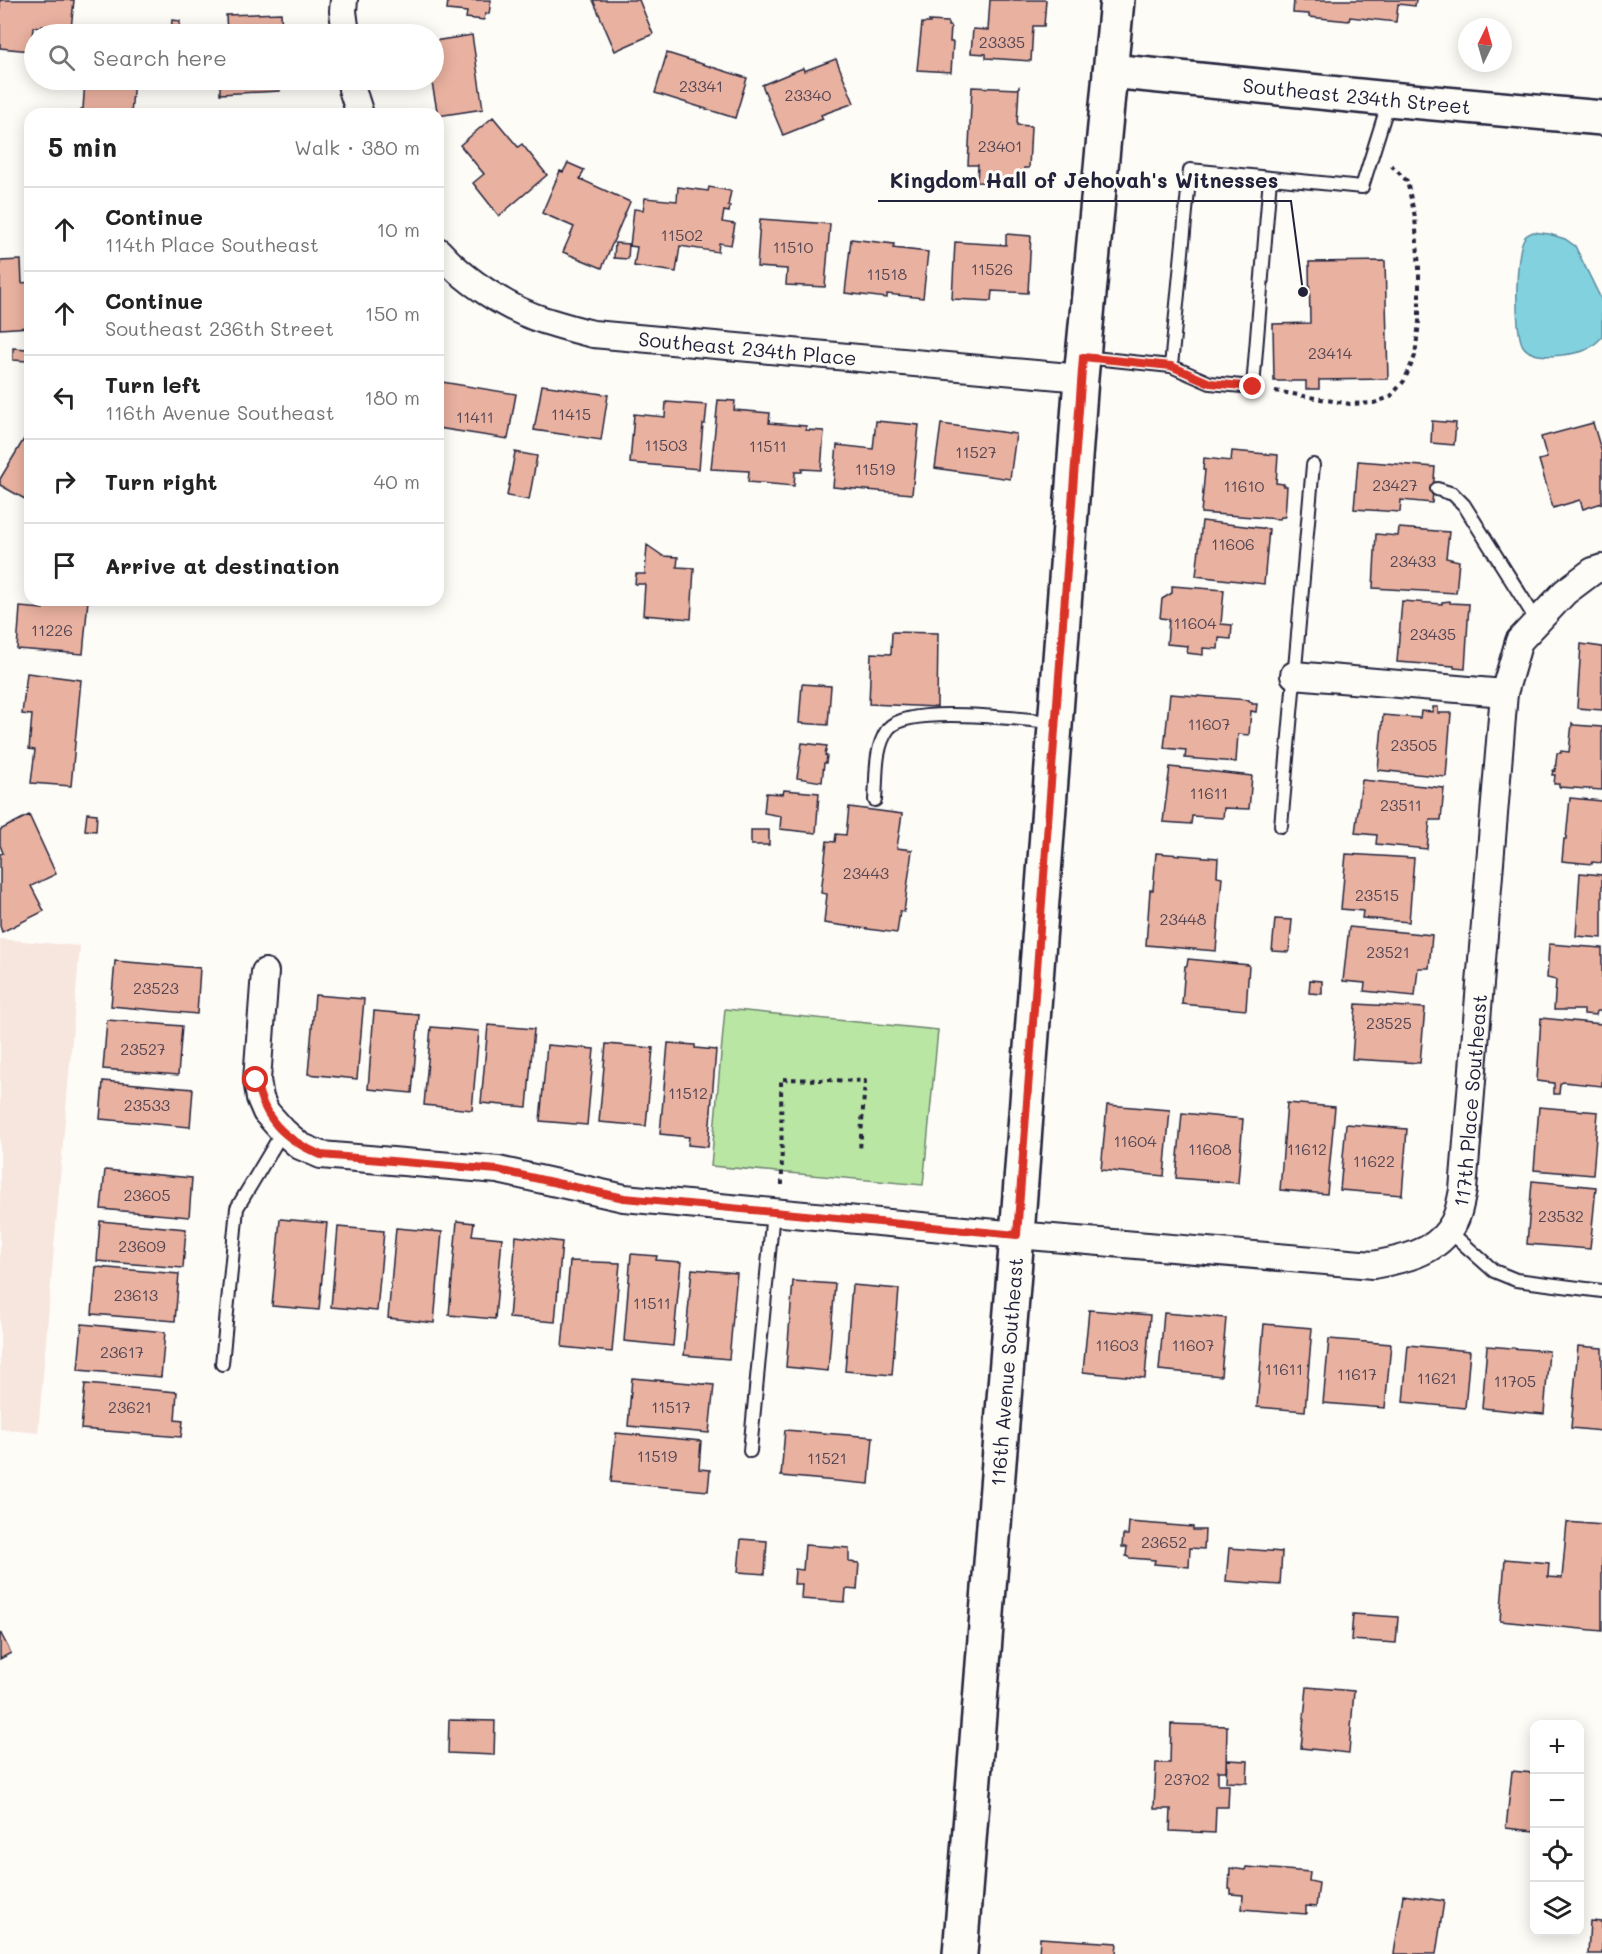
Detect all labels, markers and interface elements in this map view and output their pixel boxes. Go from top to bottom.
north arrow [1458,18,1512,72]
search box [24,24,444,90]
house number: 23335 [979,31,1025,52]
icon: search [45,41,78,74]
text: Search here [93,43,227,72]
street label: Southeast 234th Street [1242,71,1472,119]
house number: 23341 [679,75,723,96]
house number: 23340 [785,84,832,105]
text: 5 min [48,130,117,164]
text: Walk · 380 m [294,134,420,160]
house number: 23401 [978,135,1022,156]
callout: Kingdom Hall of Jehovah's Witnesses [878,162,1291,201]
text: Kingdom Hall of Jehovah's Witnesses [890,166,1278,193]
text: Continue [105,202,203,231]
icon: ahead [48,213,81,246]
text: 10 m [376,216,420,242]
house number: 11502 [661,224,703,245]
text: 114th Place Southeast [105,231,319,257]
house number: 11510 [773,236,813,257]
house number: 11526 [971,258,1013,279]
house number: 11518 [867,263,908,284]
text: Continue [105,286,203,315]
icon: ahead [48,297,81,330]
text: 150 m [365,300,420,326]
text: Southeast 236th Street [105,315,334,341]
street label: Southeast 234th Place [637,325,858,371]
house number: 23414 [1308,342,1353,363]
text: Turn left [105,370,201,399]
route end [1239,373,1265,399]
icon: left [48,381,81,414]
text: 180 m [364,384,420,410]
text: 116th Avenue Southeast [105,399,335,425]
house number: 11415 [551,403,591,424]
house number: 11411 [456,406,494,427]
house number: 11503 [645,434,687,455]
house number: 11511 [749,435,787,456]
house number: 11527 [955,441,997,462]
house number: 11519 [855,458,895,479]
icon: right [48,465,81,498]
text: Turn right [105,467,217,496]
text: 40 m [374,468,420,494]
house number: 23427 [1372,474,1418,495]
house number: 11610 [1224,475,1265,496]
house number: 11606 [1211,533,1255,554]
icon: arrive [48,549,81,582]
house number: 23433 [1390,550,1436,571]
text: Arrive at destination [105,551,340,580]
house number: 11604 [1173,612,1217,633]
house number: 11226 [31,619,73,640]
house number: 23435 [1410,623,1456,644]
house number: 11607 [1188,713,1230,734]
house number: 23505 [1391,734,1437,755]
house number: 11611 [1190,782,1228,803]
house number: 23511 [1380,794,1422,815]
house number: 23443 [843,862,889,883]
house number: 23515 [1355,884,1399,905]
house number: 23448 [1160,908,1207,929]
house number: 23521 [1366,941,1410,962]
house number: 23523 [133,977,179,998]
street label: 117th Place Southeast [1447,993,1492,1209]
house number: 23525 [1366,1012,1412,1033]
house number: 23527 [120,1038,166,1059]
route start [242,1066,268,1092]
house number: 11512 [668,1082,708,1103]
house number: 23533 [124,1094,170,1115]
house number: 11604 [1113,1130,1157,1151]
house number: 11608 [1188,1138,1232,1159]
house number: 11612 [1287,1138,1327,1159]
house number: 11622 [1353,1150,1395,1171]
house number: 23605 [123,1184,171,1205]
house number: 23532 [1538,1205,1584,1226]
house number: 23609 [118,1235,166,1256]
street label: 116th Avenue Southeast [984,1256,1028,1487]
house number: 23613 [114,1284,158,1305]
house number: 11511 [633,1292,671,1313]
house number: 11603 [1095,1334,1139,1355]
house number: 11607 [1172,1334,1214,1355]
house number: 23617 [100,1341,144,1362]
house number: 11611 [1265,1358,1303,1379]
house number: 11617 [1337,1363,1377,1384]
house number: 11621 [1417,1367,1457,1388]
house number: 11705 [1494,1370,1536,1391]
house number: 23621 [108,1396,152,1417]
house number: 11517 [651,1396,691,1417]
house number: 11519 [637,1445,677,1466]
house number: 11521 [807,1447,847,1468]
house number: 23652 [1141,1531,1187,1552]
map controls [1530,1720,1584,1936]
button: + [1530,1720,1584,1774]
house number: 23702 [1164,1768,1210,1789]
button: − [1530,1774,1584,1828]
button: locate [1530,1828,1584,1882]
button: layers [1530,1882,1584,1936]

